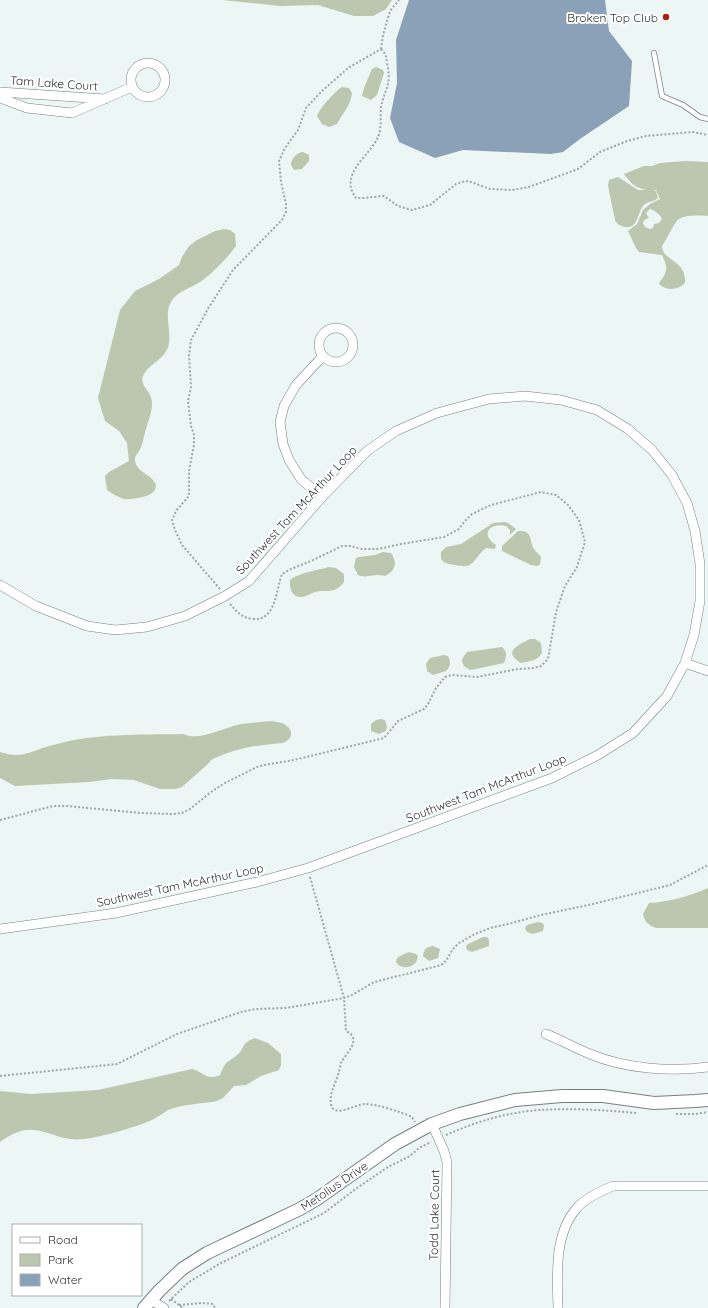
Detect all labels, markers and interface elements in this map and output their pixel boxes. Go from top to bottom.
place label: Broken Top Club [567,10,658,25]
marker: Broken Top Club [661,12,671,22]
street label: Tam Lake Court [10,72,98,94]
street label: Southwest Tam McArthur Loop [232,443,360,577]
street label: Southwest Tam McArthur Loop [404,750,568,826]
street label: Southwest Tam McArthur Loop [95,860,265,910]
street label: Metolius Drive [298,1158,371,1214]
street label: Todd Lake Court [426,1169,442,1261]
legend [12,1224,142,1296]
text: Road [48,1232,78,1247]
text: Park [48,1252,73,1267]
text: Water [48,1272,83,1287]

